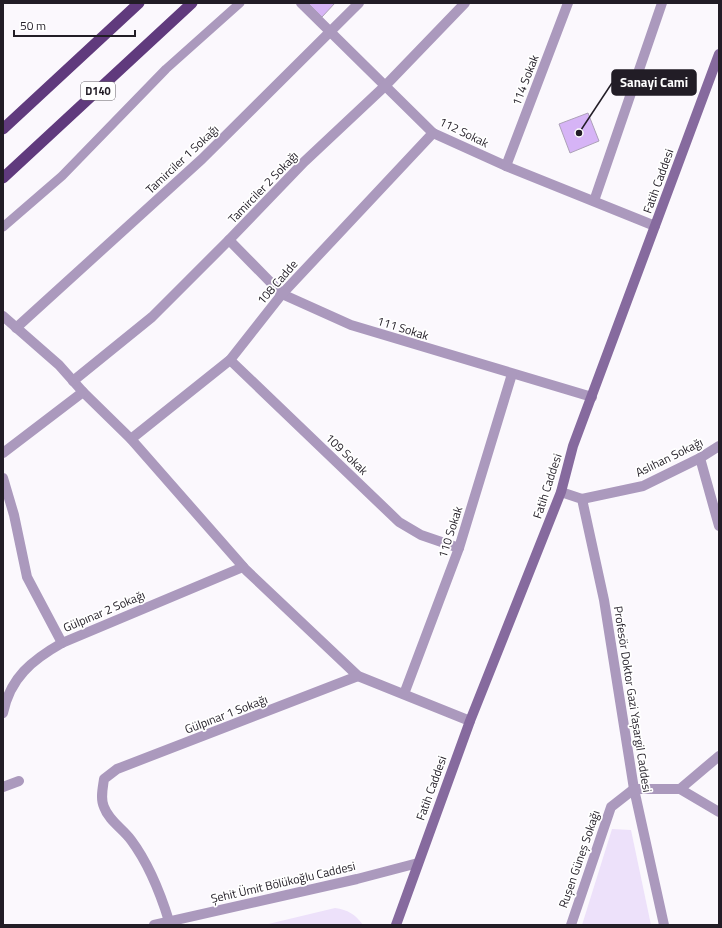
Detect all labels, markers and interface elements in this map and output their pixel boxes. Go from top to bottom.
scale bar [14,12,135,38]
text: 50 m [20,16,46,35]
street label: 114 Sokak [507,52,543,108]
callout: Sanayi Cami [612,70,696,95]
text: Sanayi Cami [620,72,688,92]
road number: D140 [81,82,115,100]
street label: 112 Sokak [436,112,492,152]
street label: Tamirciler 1 Sokağı [141,120,223,198]
street label: Fatih Caddesi [638,146,678,216]
street label: Tamirciler 2 Sokağı [223,147,303,227]
street label: 108 Cadde [252,255,302,309]
street label: 111 Sokak [375,311,431,345]
street label: 109 Sokak [321,429,373,479]
street label: Aslıhan Sokağı [632,432,706,482]
street label: Fatih Caddesi [528,451,566,521]
street label: 110 Sokak [433,504,467,560]
street label: Gülpınar 2 Sokağı [60,585,148,637]
street label: Profesör Doktor Gazi Yaşargil Caddesi [609,604,657,794]
street label: Gülpınar 1 Sokağı [182,689,270,739]
street label: Fatih Caddesi [411,753,451,823]
street label: Ruşen Güneş Sokağı [553,808,605,910]
street label: Şehit Ümit Bölükoğlu Caddesi [209,856,357,908]

